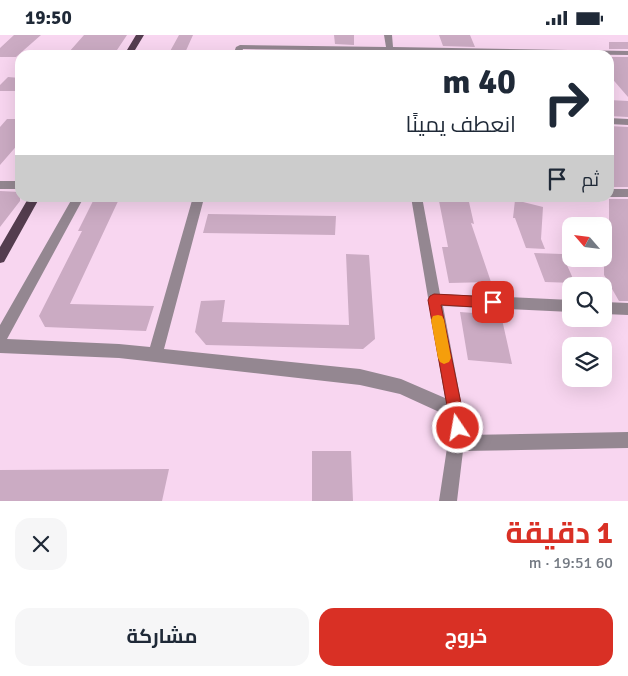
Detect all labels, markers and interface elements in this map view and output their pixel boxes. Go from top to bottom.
text: 19:50 [25,6,72,30]
text: 40 m [442,60,516,103]
icon: right [534,70,599,135]
text: انعطف يمينًا [406,111,516,138]
icon: arrive [543,165,571,193]
text: ثم [581,168,599,192]
north arrow [562,217,612,267]
map controls [562,217,612,387]
button: search [562,277,612,327]
pin [472,281,514,323]
icon: arrive [479,288,507,316]
button: layers [562,337,612,387]
position arrow [431,401,483,453]
text: 1 دقيقة [505,515,613,552]
button: close [15,518,67,570]
text: 60 m · 19:51 [529,553,613,573]
button: مشاركة [15,608,309,666]
button: خروج [319,608,613,666]

